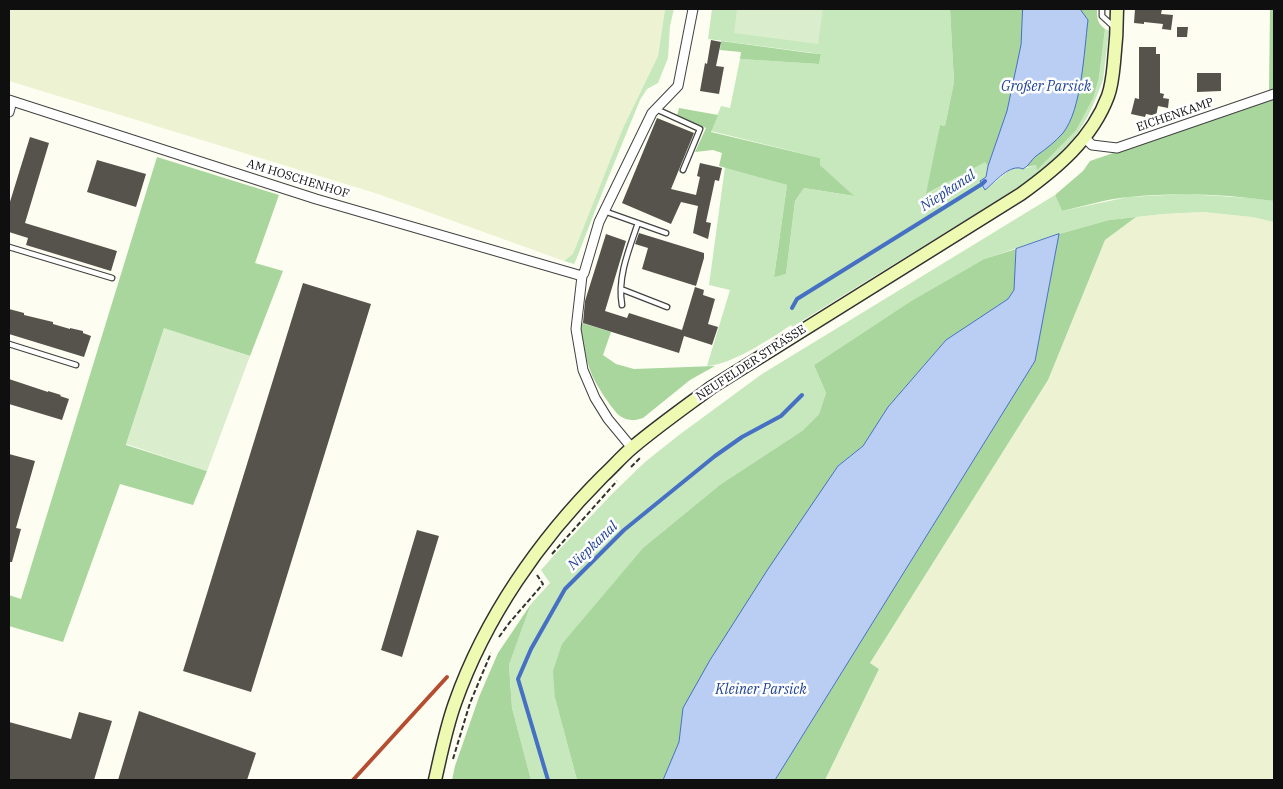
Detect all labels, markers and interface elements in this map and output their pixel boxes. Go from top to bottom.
water label: Großer Parsick [1001,79,1091,95]
street label: EICHENKAMP [1134,95,1216,135]
street label: AM HOSCHENHOF [245,157,351,201]
water label: Niepkanal [917,167,979,215]
street label: NEUFELDER STRASSE [693,322,809,404]
water label: Niepkanal [565,518,621,574]
water label: Kleiner Parsick [715,682,807,698]

